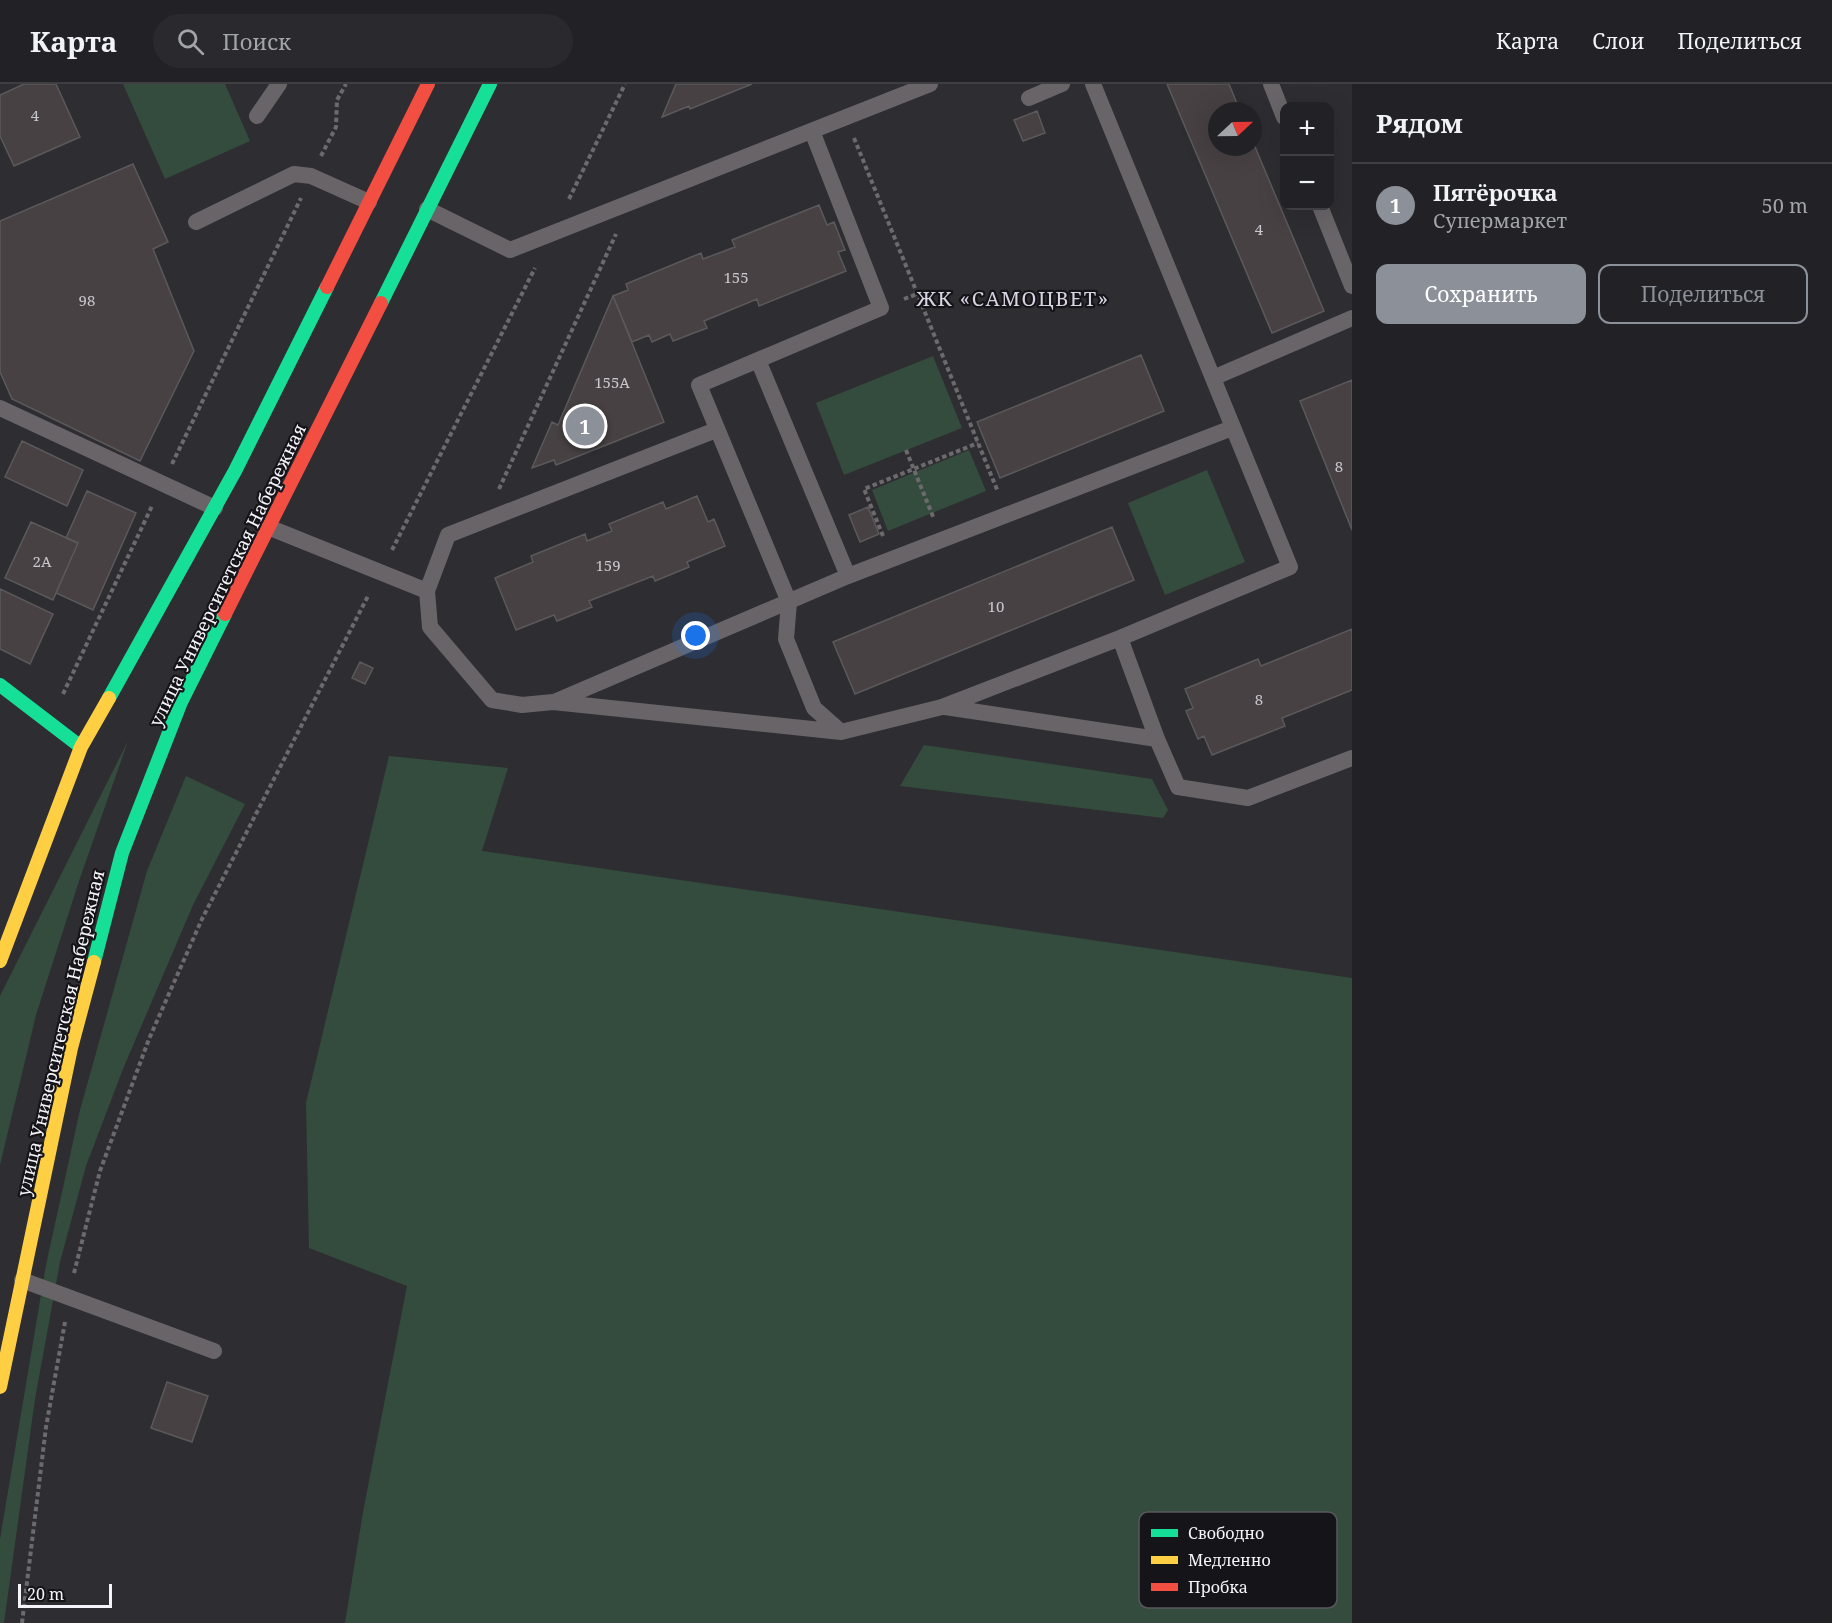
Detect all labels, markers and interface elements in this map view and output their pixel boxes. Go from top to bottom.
search box [153,14,573,68]
text: Карта [30,22,117,60]
icon: search [174,25,207,58]
text: Поиск [222,26,291,56]
text: Карта [1496,27,1559,55]
text: Слои [1592,27,1644,55]
text: Поделиться [1677,27,1802,55]
north arrow [1208,102,1262,156]
map controls [1280,102,1334,210]
button: + [1280,102,1334,156]
house number: 4 [31,105,40,125]
text: Рядом [1376,105,1463,141]
button: − [1280,156,1334,210]
text: Пятёрочка [1433,177,1558,207]
text: 1 [1390,192,1401,219]
text: 50 m [1762,192,1808,219]
text: Супермаркет [1433,207,1567,234]
house number: 4 [1255,219,1264,239]
button: Сохранить [1376,264,1586,324]
button: Поделиться [1598,264,1808,324]
house number: 155 [723,267,749,287]
district label: ЖК «САМОЦВЕТ» [915,285,1110,312]
house number: 98 [79,290,95,310]
house number: 155А [594,372,630,392]
pin: 1 [566,404,604,448]
street label: улица Университетская Набережная [143,419,311,731]
house number: 8 [1335,456,1343,476]
house number: 2А [33,551,52,571]
house number: 159 [595,555,621,575]
house number: 10 [988,596,1004,616]
your location [681,621,710,650]
house number: 8 [1255,689,1263,709]
street label: улица Университетская Набережная [11,867,109,1199]
legend [1139,1512,1337,1608]
text: Свободно [1188,1522,1264,1544]
text: Медленно [1188,1549,1271,1571]
text: Пробка [1188,1576,1248,1598]
scale bar [18,1581,112,1608]
text: 20 m [27,1583,64,1605]

